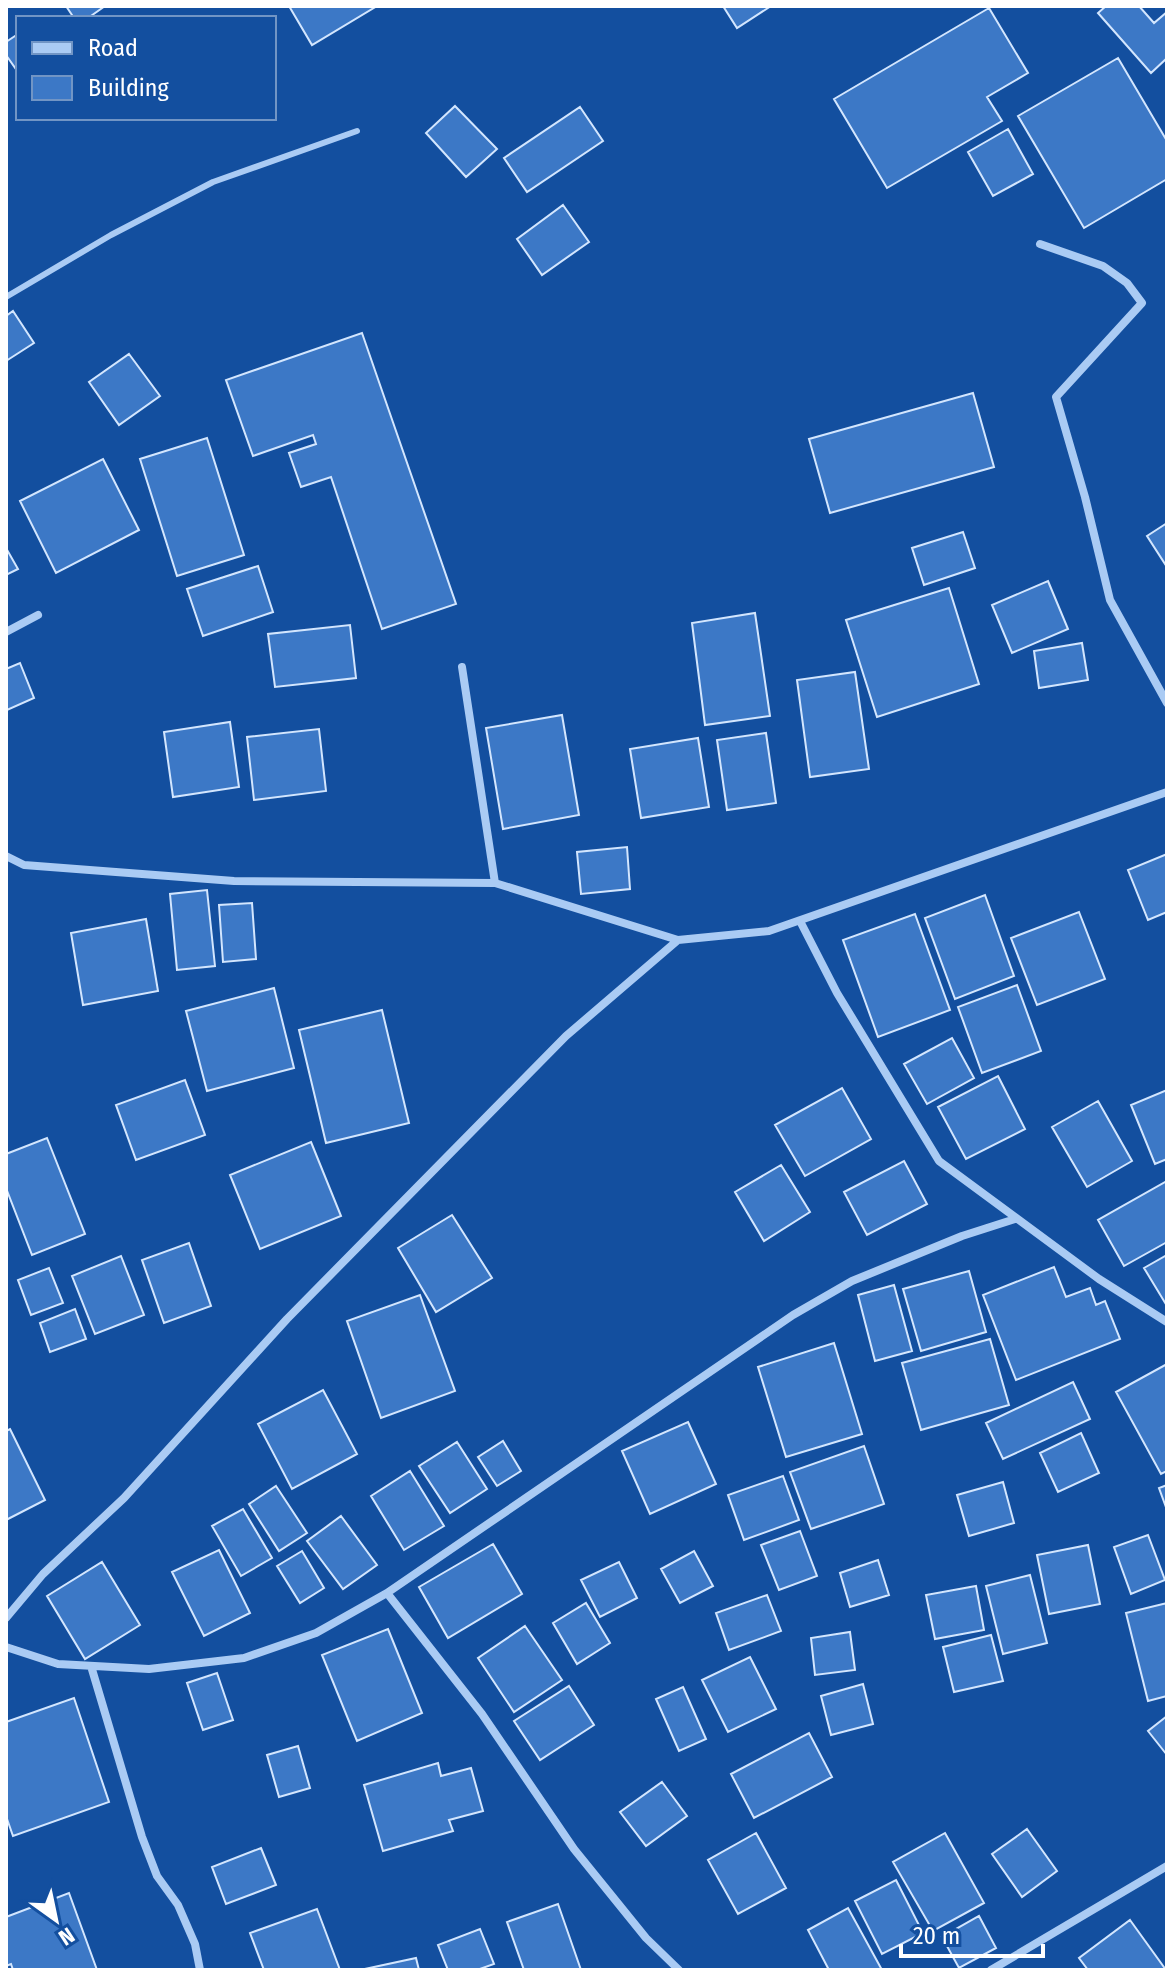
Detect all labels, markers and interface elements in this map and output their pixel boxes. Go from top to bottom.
legend [16,16,276,120]
text: Road [88,34,138,62]
text: Building [88,74,170,102]
north arrow [16,1880,96,1960]
scale bar [901,1908,1043,1958]
text: N [54,1921,80,1951]
text: 20 m [913,1922,960,1950]

